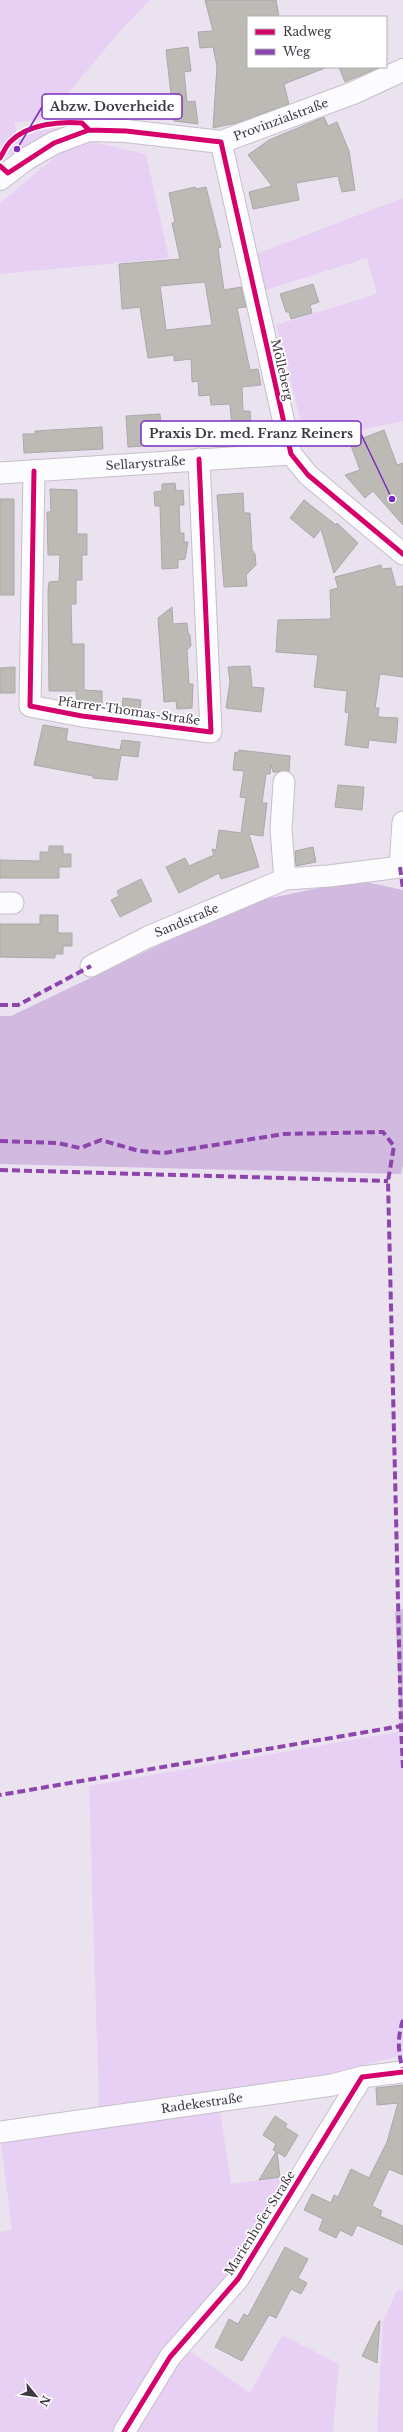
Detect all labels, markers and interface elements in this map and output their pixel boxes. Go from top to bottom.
legend [247,16,387,68]
text: Radweg [283,24,332,39]
text: Weg [282,44,311,59]
callout: Abzw. Doverheide [42,94,182,119]
street label: Provinzialstraße [231,95,330,144]
text: Abzw. Doverheide [49,98,175,115]
street label: Mölleberg [268,338,297,403]
callout: Praxis Dr. med. Franz Reiners [141,421,361,446]
text: Praxis Dr. med. Franz Reiners [149,425,353,442]
street label: Sellarystraße [105,453,186,473]
street label: Pfarrer-Thomas-Straße [57,693,201,728]
street label: Sandstraße [152,900,221,940]
street label: Radekestraße [160,2090,244,2116]
street label: Marienhofer Straße [221,2167,298,2278]
north arrow [16,2376,56,2416]
text: N [36,2393,53,2409]

